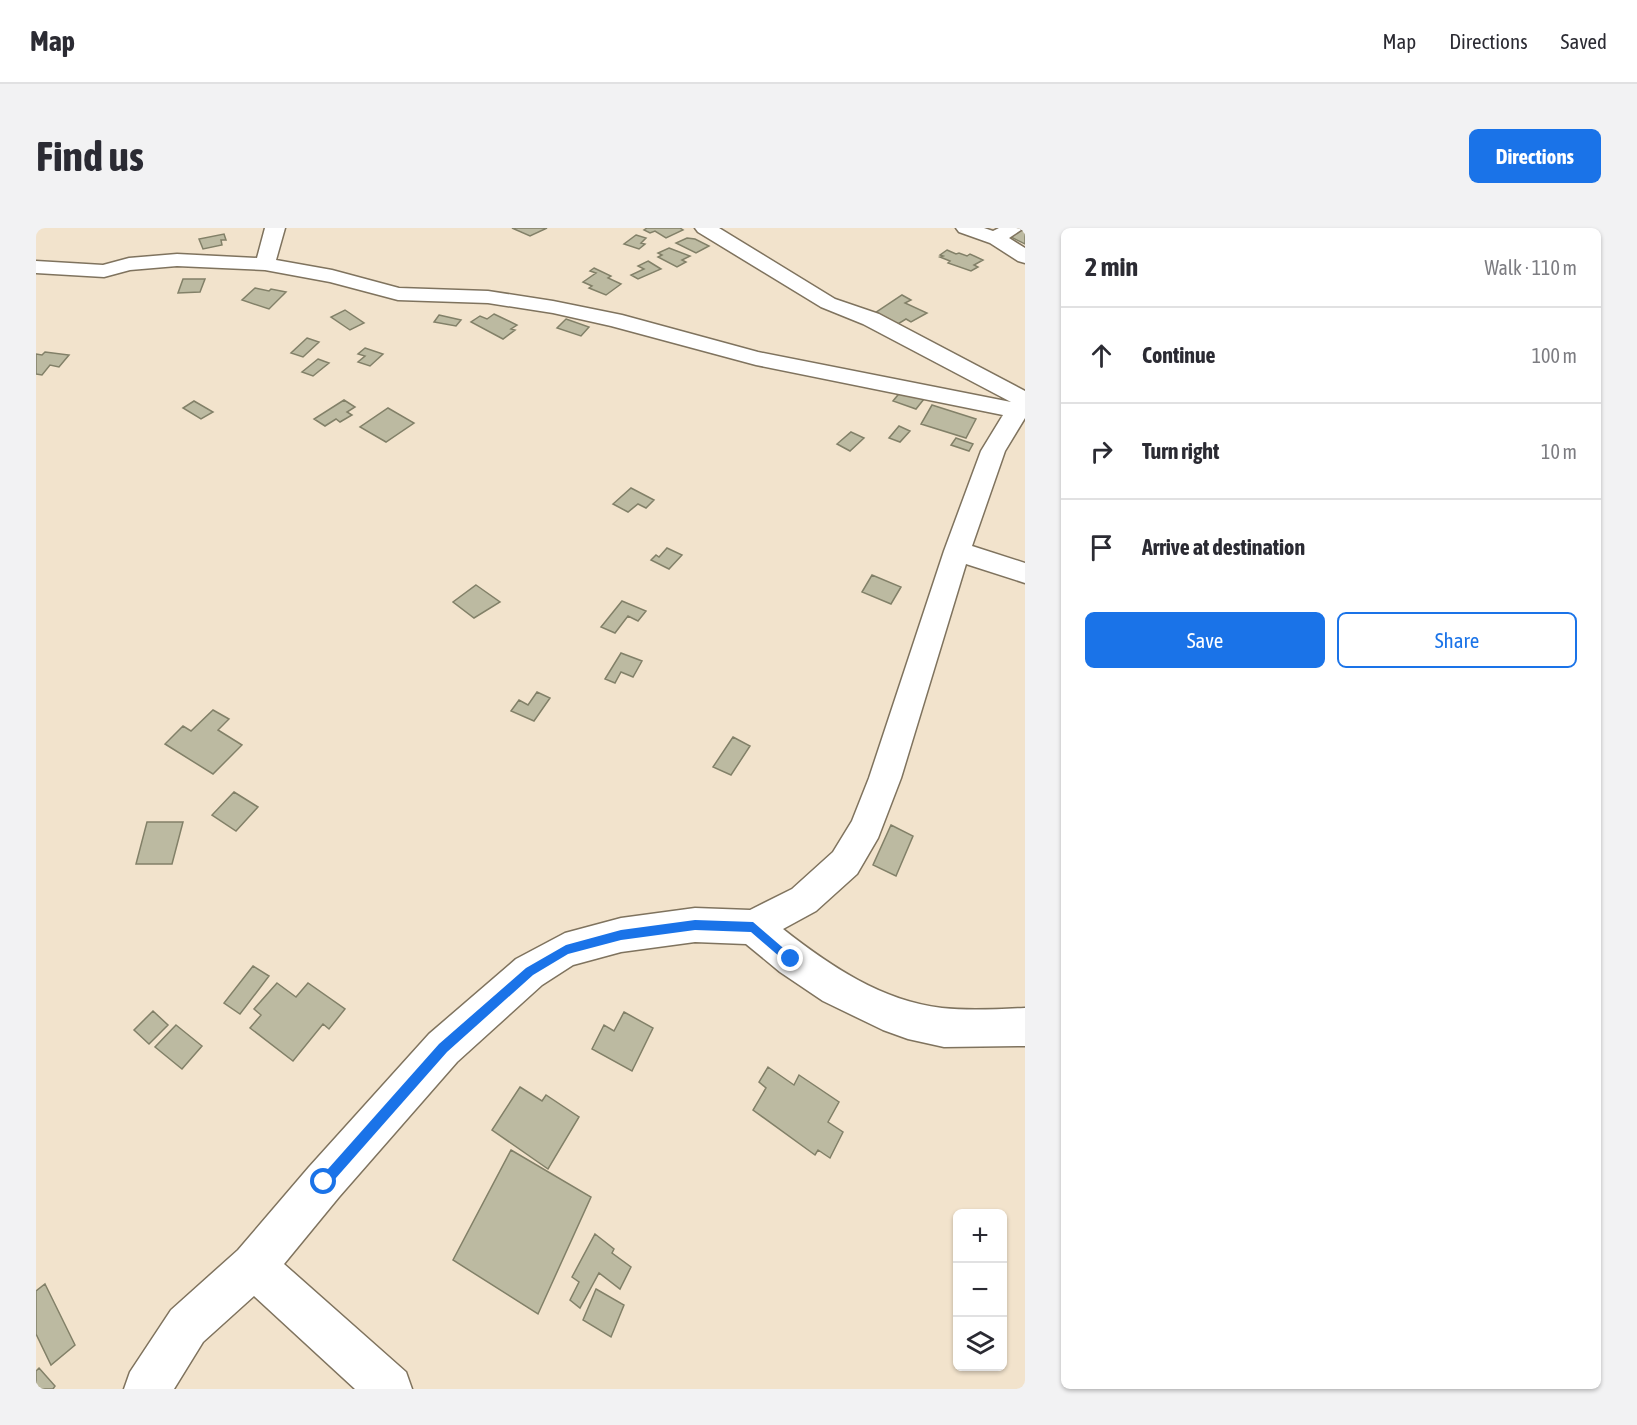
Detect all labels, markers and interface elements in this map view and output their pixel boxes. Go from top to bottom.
text: Map [30,25,75,57]
text: Map [1382,29,1416,53]
text: Directions [1449,29,1528,53]
text: Saved [1561,29,1607,53]
button: Directions [1469,129,1601,183]
text: Find us [36,132,144,180]
text: 2 min [1085,252,1138,282]
text: Walk · 110 m [1485,256,1577,279]
icon: ahead [1085,339,1118,372]
text: Continue [1142,342,1216,368]
text: 100 m [1532,344,1577,367]
icon: right [1085,435,1118,468]
text: Turn right [1142,438,1219,464]
text: 10 m [1541,440,1577,463]
icon: arrive [1085,531,1118,564]
text: Arrive at destination [1142,534,1305,560]
button: Save [1085,612,1325,668]
button: Share [1337,612,1577,668]
route end [777,945,803,971]
route start [310,1168,336,1194]
map controls [953,1209,1007,1371]
button: + [953,1209,1007,1263]
button: − [953,1263,1007,1317]
button: layers [953,1317,1007,1371]

